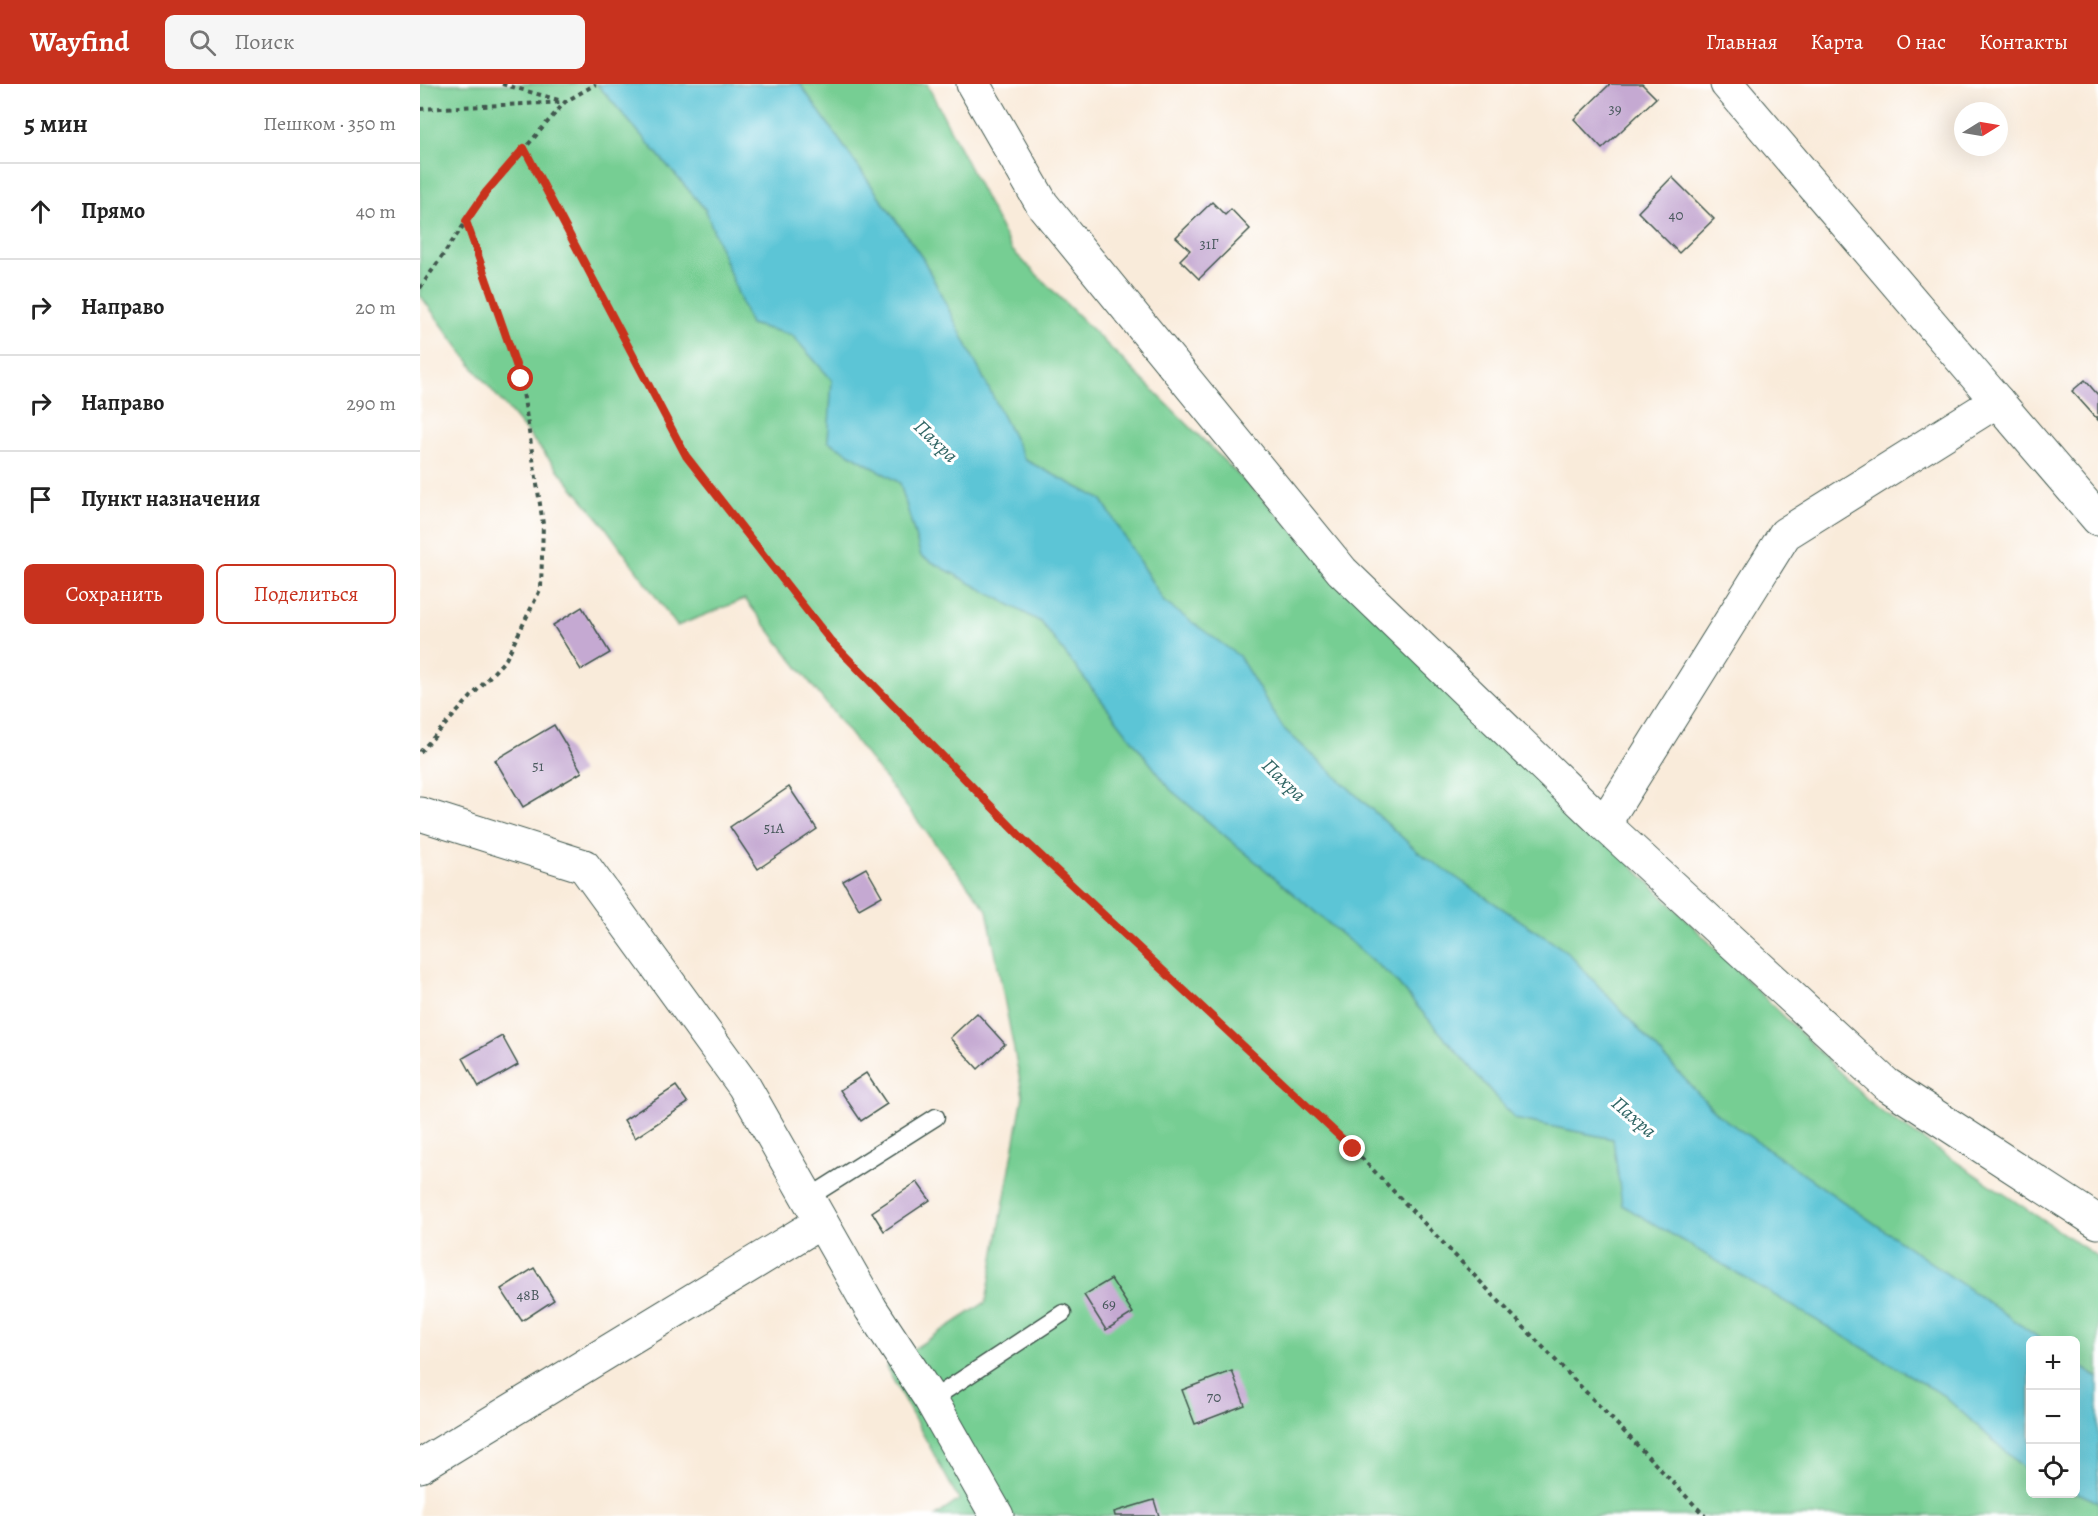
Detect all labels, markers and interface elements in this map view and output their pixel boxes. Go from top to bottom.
search box [165,15,585,69]
text: Wayfind [30,23,129,61]
icon: search [186,26,219,59]
text: Поиск [234,27,294,57]
text: Главная [1706,28,1778,56]
text: Карта [1811,28,1863,56]
text: О нас [1896,28,1946,56]
text: Контакты [1979,28,2068,56]
house number: 39 [1608,99,1622,119]
north arrow [1954,102,2008,156]
text: 5 мин [24,106,88,141]
text: Пешком · 350 m [263,110,396,137]
icon: ahead [24,195,57,228]
text: Прямо [81,196,145,226]
text: 40 m [356,198,396,225]
house number: 40 [1669,205,1683,225]
house number: 31Г [1200,234,1219,254]
icon: right [24,291,57,324]
text: Направо [81,292,164,322]
text: 20 m [355,294,396,321]
route start [507,365,533,391]
icon: right [24,387,57,420]
text: Направо [81,388,164,418]
text: 290 m [346,390,396,417]
water label: Пахра [908,413,964,469]
icon: arrive [24,483,57,516]
text: Пункт назначения [81,484,260,514]
button: Сохранить [24,564,204,624]
button: Поделиться [216,564,396,624]
water label: Пахра [1256,752,1312,808]
house number: 51 [532,756,544,776]
house number: 51А [764,818,784,838]
water label: Пахра [1606,1090,1662,1144]
route end [1339,1135,1365,1161]
house number: 48В [516,1285,540,1305]
house number: 69 [1102,1294,1116,1314]
map controls [2026,1336,2080,1498]
button: + [2026,1336,2080,1390]
house number: 70 [1207,1387,1221,1407]
button: − [2026,1390,2080,1444]
button: locate [2026,1444,2080,1498]

